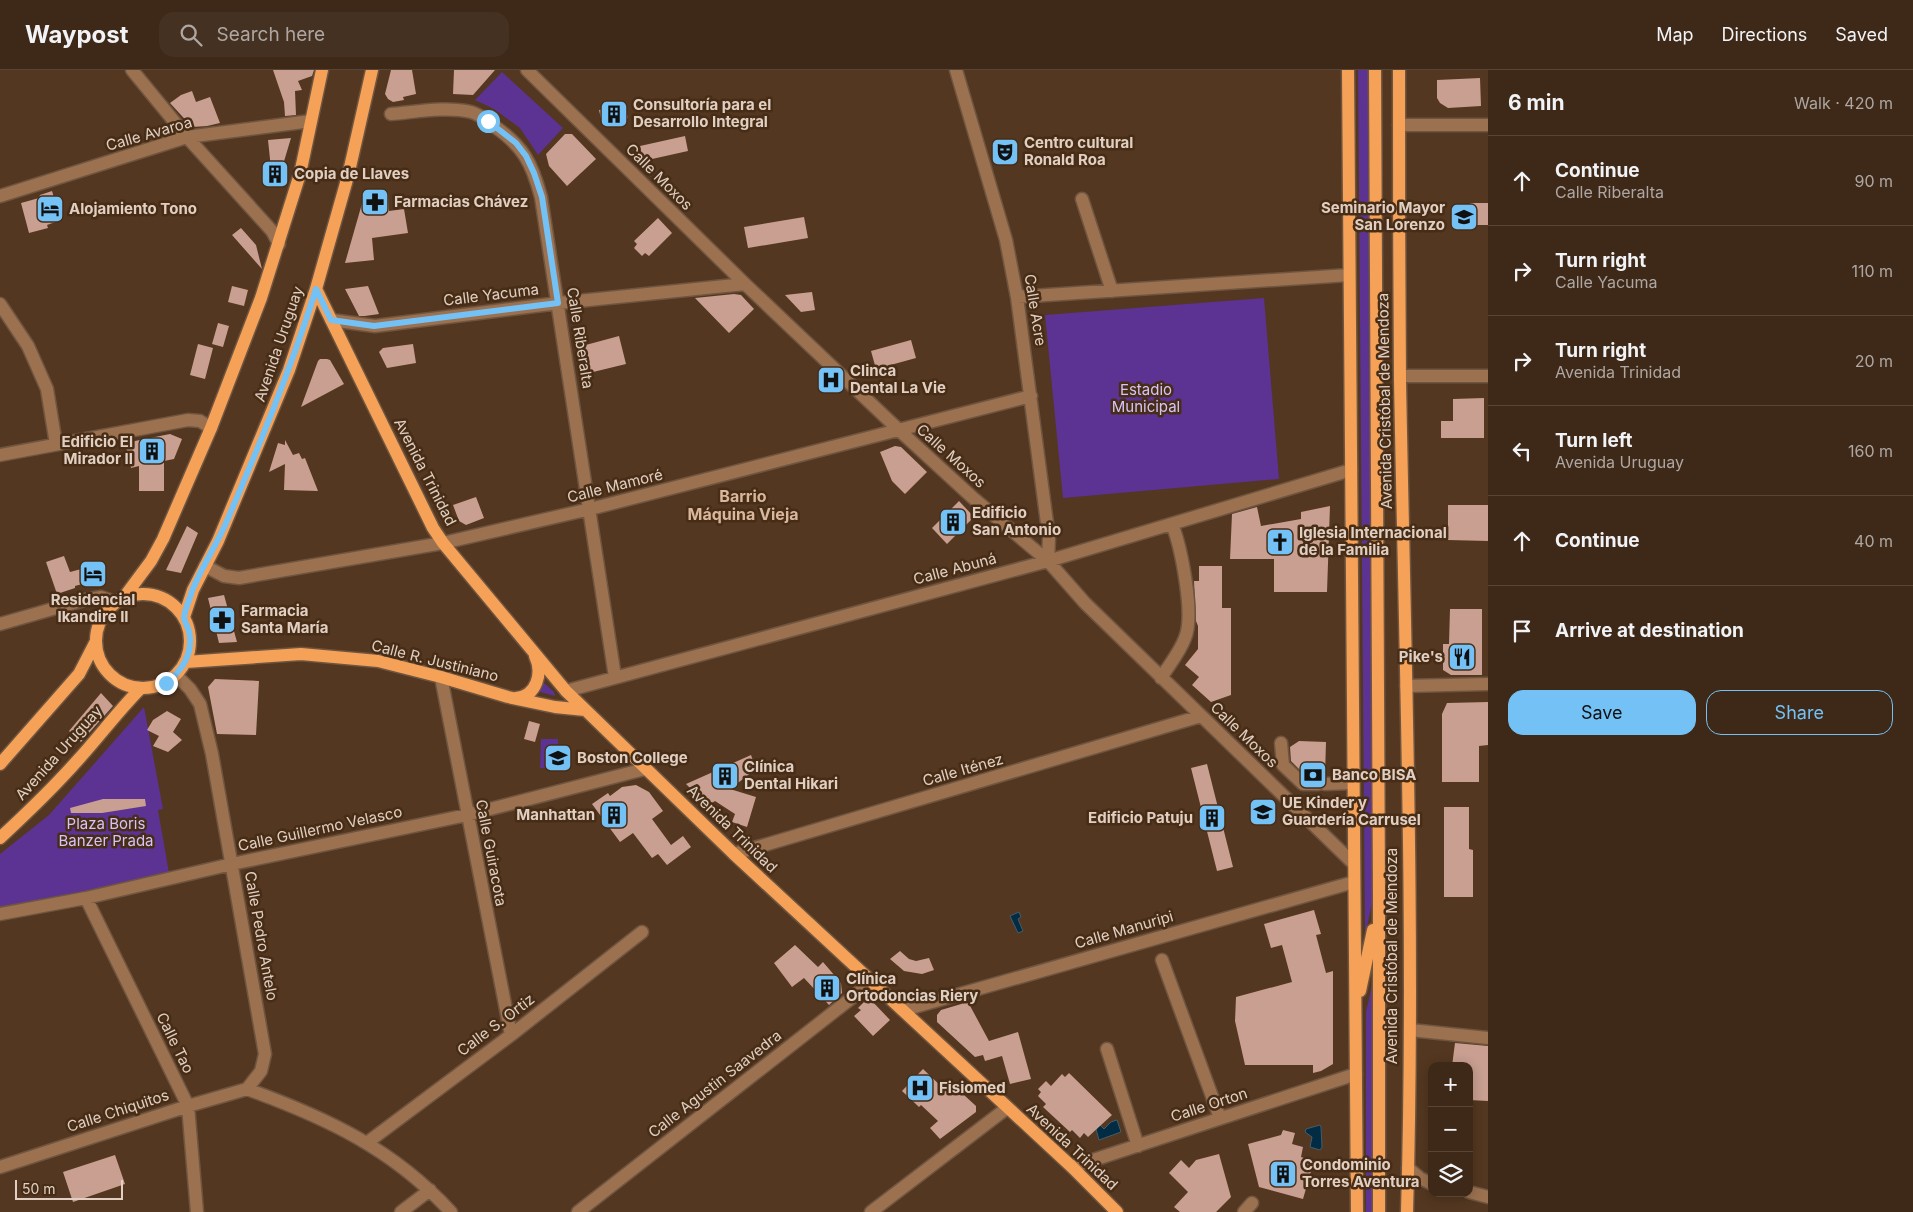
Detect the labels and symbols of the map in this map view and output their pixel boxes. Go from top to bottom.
place label: Consultoría para el Desarrollo Integral [633,95,771,131]
building icon: Consultoría para el Desarrollo Integral [599,99,629,129]
route start [477,110,500,133]
street label: Calle Avaroa [104,112,194,155]
place label: Centro cultural Ronald Roa [1024,133,1133,169]
theatre icon: Centro cultural Ronald Roa [990,137,1020,167]
street label: Calle Moxos [622,139,697,214]
building icon: Copia de Llaves [260,159,290,189]
place label: Copia de Llaves [294,164,409,183]
pharmacy icon: Farmacias Chávez [360,187,390,217]
place label: Farmacias Chávez [394,192,528,211]
hotel icon: Alojamiento Tono [35,194,65,224]
place label: Seminario Mayor San Lorenzo [1321,198,1445,234]
place label: Alojamiento Tono [69,199,197,218]
school or university icon: Seminario Mayor San Lorenzo [1449,202,1479,232]
street label: Calle Acre [1020,273,1051,347]
street label: Calle Yacuma [442,279,540,310]
street label: Avenida Uruguay [250,283,307,404]
street label: Calle Riberalta [563,286,598,390]
street label: Avenida Cristóbal de Mendoza [1373,293,1396,509]
place label: Clinca Dental La Vie [850,361,946,397]
hospital icon: Clinca Dental La Vie [816,365,846,395]
park label: Estadio Municipal [1112,380,1180,416]
street label: Avenida Trinidad [390,415,461,529]
street label: Calle Moxos [913,420,990,492]
place label: Edificio El Mirador II [61,432,133,468]
building icon: Edificio El Mirador II [137,436,167,466]
street label: Calle Mamoré [565,464,665,507]
district label: Barrio Máquina Vieja [687,486,799,524]
place label: Edificio San Antonio [972,503,1061,539]
building icon: Edificio San Antonio [938,507,968,537]
place label: Iglesia Internacional de la Familia [1299,523,1447,559]
church icon: Iglesia Internacional de la Familia [1265,527,1295,557]
street label: Calle Abuná [911,548,999,589]
hotel icon: Residencial Ikandire II [78,559,108,589]
place label: Residencial Ikandire II [51,590,135,626]
place label: Farmacia Santa María [241,601,328,637]
pharmacy icon: Farmacia Santa María [207,605,237,635]
street label: Calle R. Justiniano [370,636,501,686]
restaurant icon: Pike's [1447,642,1477,672]
place label: Pike's [1399,647,1443,666]
route end [155,672,178,695]
street label: Calle Moxos [1207,698,1282,772]
street label: Avenida Uruguay [11,701,107,804]
school or university icon: Boston College [543,743,573,773]
place label: Boston College [577,748,688,767]
street label: Calle Iténez [920,749,1005,790]
place label: Clínica Dental Hikari [744,757,838,793]
bank icon: Banco BISA [1298,760,1328,790]
building icon: Clínica Dental Hikari [710,761,740,791]
place label: Banco BISA [1332,765,1416,784]
street label: Avenida Trinidad [683,781,781,877]
place label: UE Kinder y Guardería Carrusel [1282,793,1421,829]
school or university icon: UE Kinder y Guardería Carrusel [1248,797,1278,827]
street label: Calle Guiracota [472,798,511,908]
building icon: Manhattan [599,800,629,830]
street label: Calle Guillermo Velasco [236,802,404,855]
building icon: Edificio Patuju [1197,803,1227,833]
place label: Manhattan [516,805,595,824]
place label: Edificio Patuju [1088,808,1193,827]
park label: Plaza Boris Banzer Prada [58,814,154,850]
street label: Avenida Cristóbal de Mendoza [1382,848,1401,1064]
street label: Calle Pedro Antelo [241,870,282,1002]
street label: Calle Manuripi [1072,906,1175,953]
place label: Clínica Ortodoncias Riery [846,969,978,1005]
building icon: Clínica Ortodoncias Riery [812,973,842,1003]
street label: Calle S. Ortiz [453,989,538,1060]
street label: Calle Tao [153,1009,198,1076]
street label: Calle Agustin Saavedra [644,1026,785,1142]
hospital icon: Fisiomed [905,1073,935,1103]
place label: Fisiomed [939,1078,1006,1097]
street label: Calle Orton [1168,1083,1250,1126]
street label: Calle Chiquitos [64,1085,171,1136]
street label: Avenida Trinidad [1023,1099,1122,1194]
place label: Condominio Torres Aventura [1302,1155,1420,1191]
building icon: Condominio Torres Aventura [1268,1159,1298,1189]
scale bar [15,1177,122,1200]

